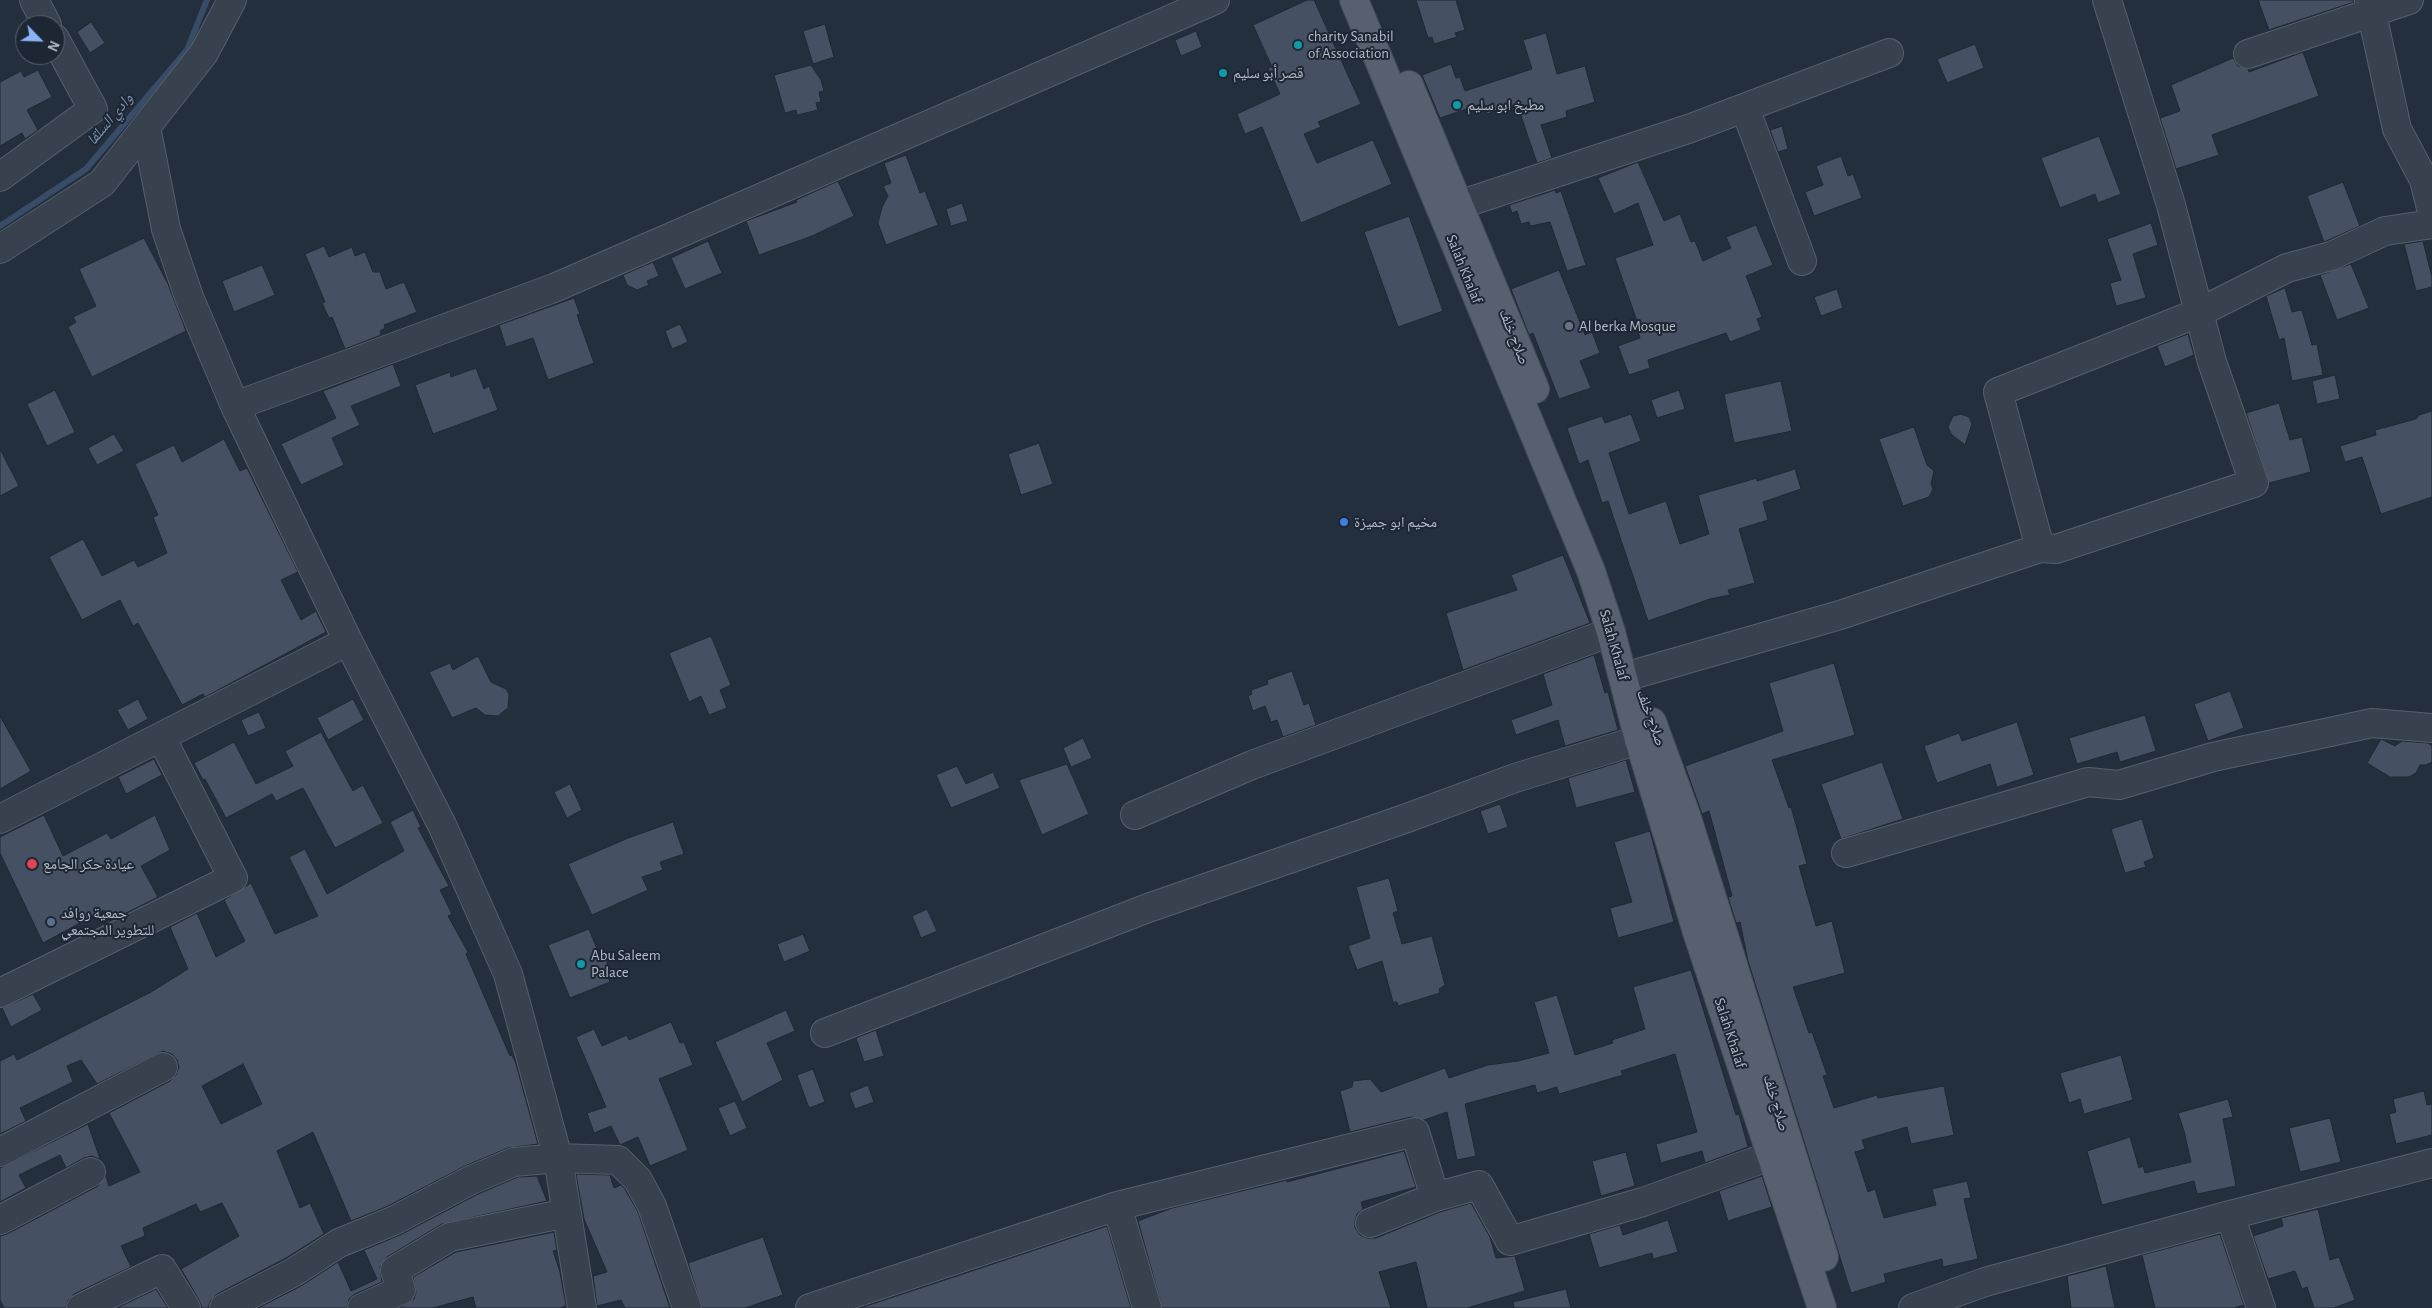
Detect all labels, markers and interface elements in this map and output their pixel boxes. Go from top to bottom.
north arrow [15,15,65,65]
place label: charity Sanabil of Association [1308,27,1394,62]
text: N [44,38,61,53]
marker: charity Sanabil of Association [1292,39,1304,51]
place label: قصر أبو سليم [1233,64,1304,82]
marker: قصر أبو سليم [1217,67,1229,79]
water label: وادي السلقا [83,89,137,149]
place label: مطبخ ابو سليم [1467,96,1544,114]
marker: مطبخ ابو سليم [1451,99,1463,111]
street label: Salah Khalaf [1442,232,1486,306]
street label: صلاح خلف [1495,307,1533,367]
place label: Al berka Mosque [1579,317,1676,335]
marker: Al berka Mosque [1563,320,1575,332]
place label: مخيم ابو جميزة [1354,513,1437,531]
marker: مخيم ابو جميزة [1338,516,1350,528]
street label: Salah Khalaf [1595,608,1633,682]
street label: صلاح خلف [1633,687,1669,749]
place label: عيادة حكر الجامع [43,855,134,873]
marker: عيادة حكر الجامع [25,857,39,871]
place label: جمعية روافد للتطوير المجتمعي [61,904,154,939]
marker: جمعية روافد للتطوير المجتمعي [45,916,57,928]
place label: Abu Saleem Palace [591,946,661,981]
marker: Abu Saleem Palace [575,958,587,970]
street label: Salah Khalaf [1710,996,1750,1070]
street label: صلاح خلف [1759,1072,1793,1134]

